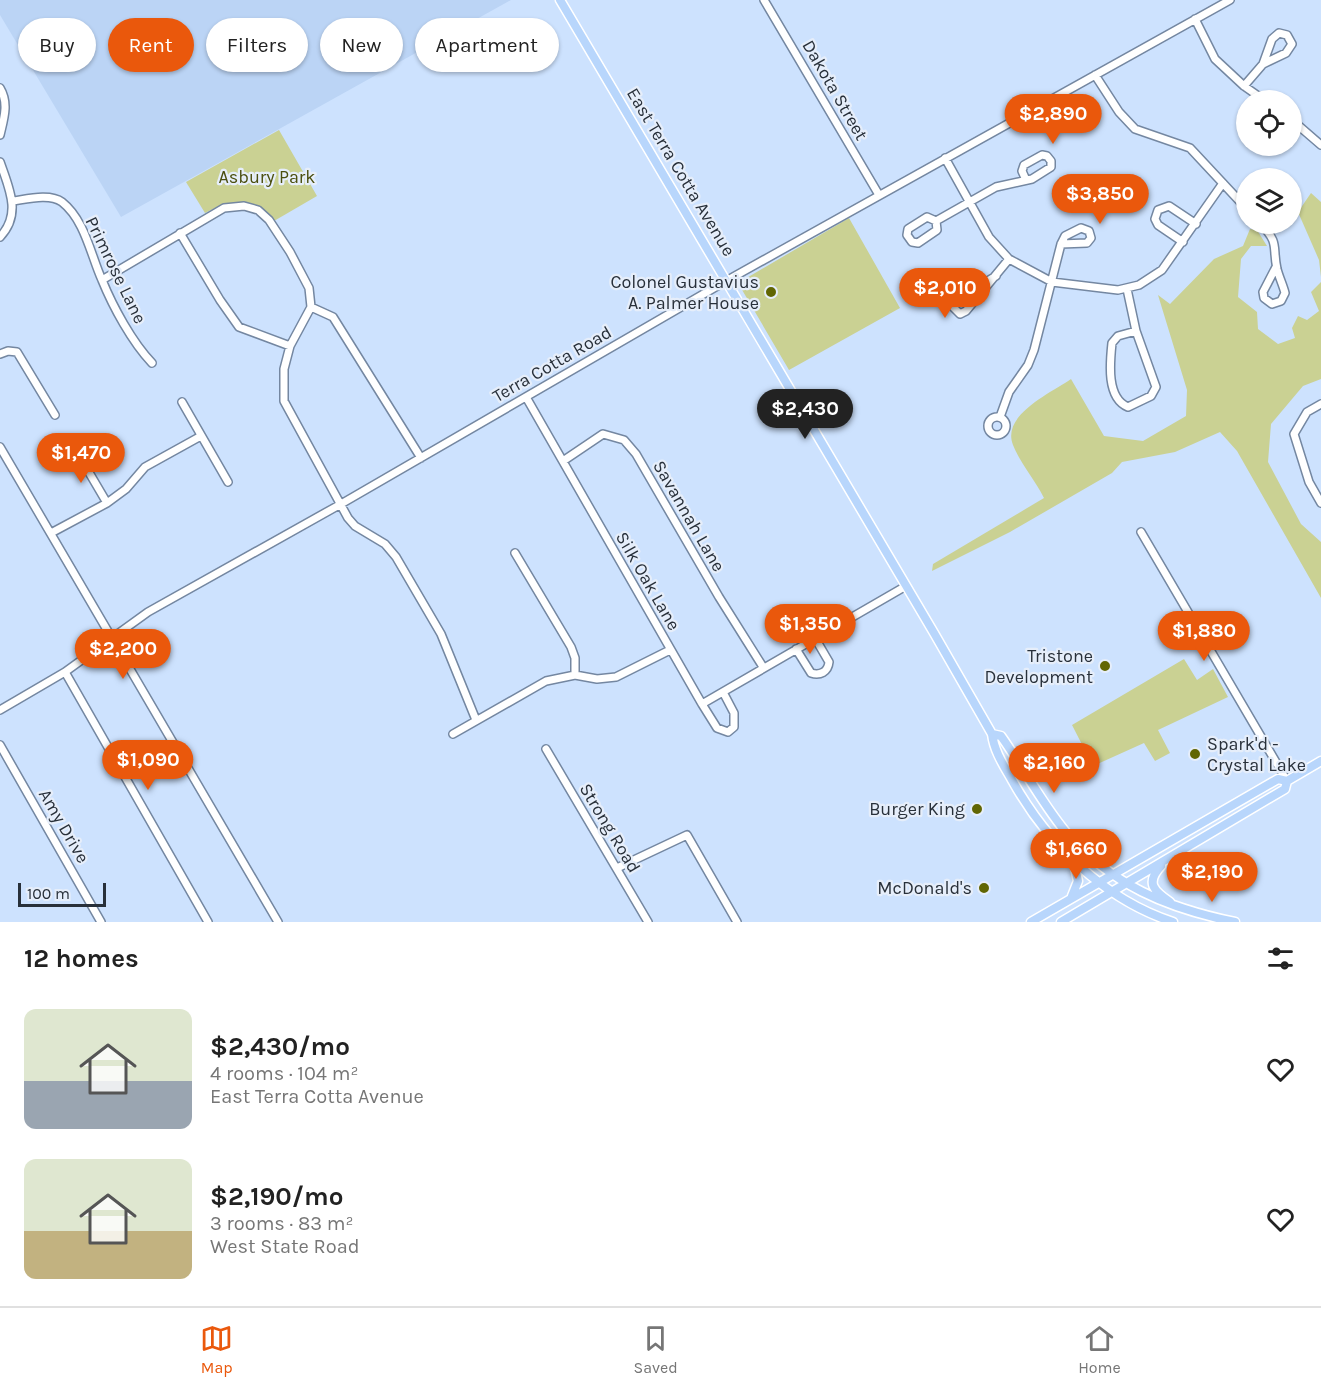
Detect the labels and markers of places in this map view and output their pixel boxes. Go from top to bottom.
pin: $2,890 [1004,94,1102,145]
pin: $3,850 [1051,174,1149,225]
pin: $2,010 [896,268,994,319]
place label: Colonel Gustavius A. Palmer House [610,271,759,314]
marker: Colonel Gustavius A. Palmer House [764,285,778,299]
pin: $2,430 [756,389,854,440]
pin: $1,470 [32,433,130,484]
pin: $1,350 [761,604,859,655]
pin: $1,880 [1155,611,1253,662]
pin: $2,200 [74,629,172,680]
place label: Tristone Development [984,645,1093,688]
marker: Tristone Development [1098,659,1112,673]
place label: Spark'd - Crystal Lake [1207,733,1306,776]
pin: $1,090 [99,740,197,791]
pin: $2,160 [1005,743,1103,794]
marker: Spark'd - Crystal Lake [1188,747,1202,761]
place label: Burger King [869,798,965,820]
marker: Burger King [970,802,984,816]
pin: $1,660 [1027,829,1125,880]
pin: $2,190 [1163,852,1261,903]
place label: McDonald's [877,877,972,899]
marker: McDonald's [977,881,991,895]

